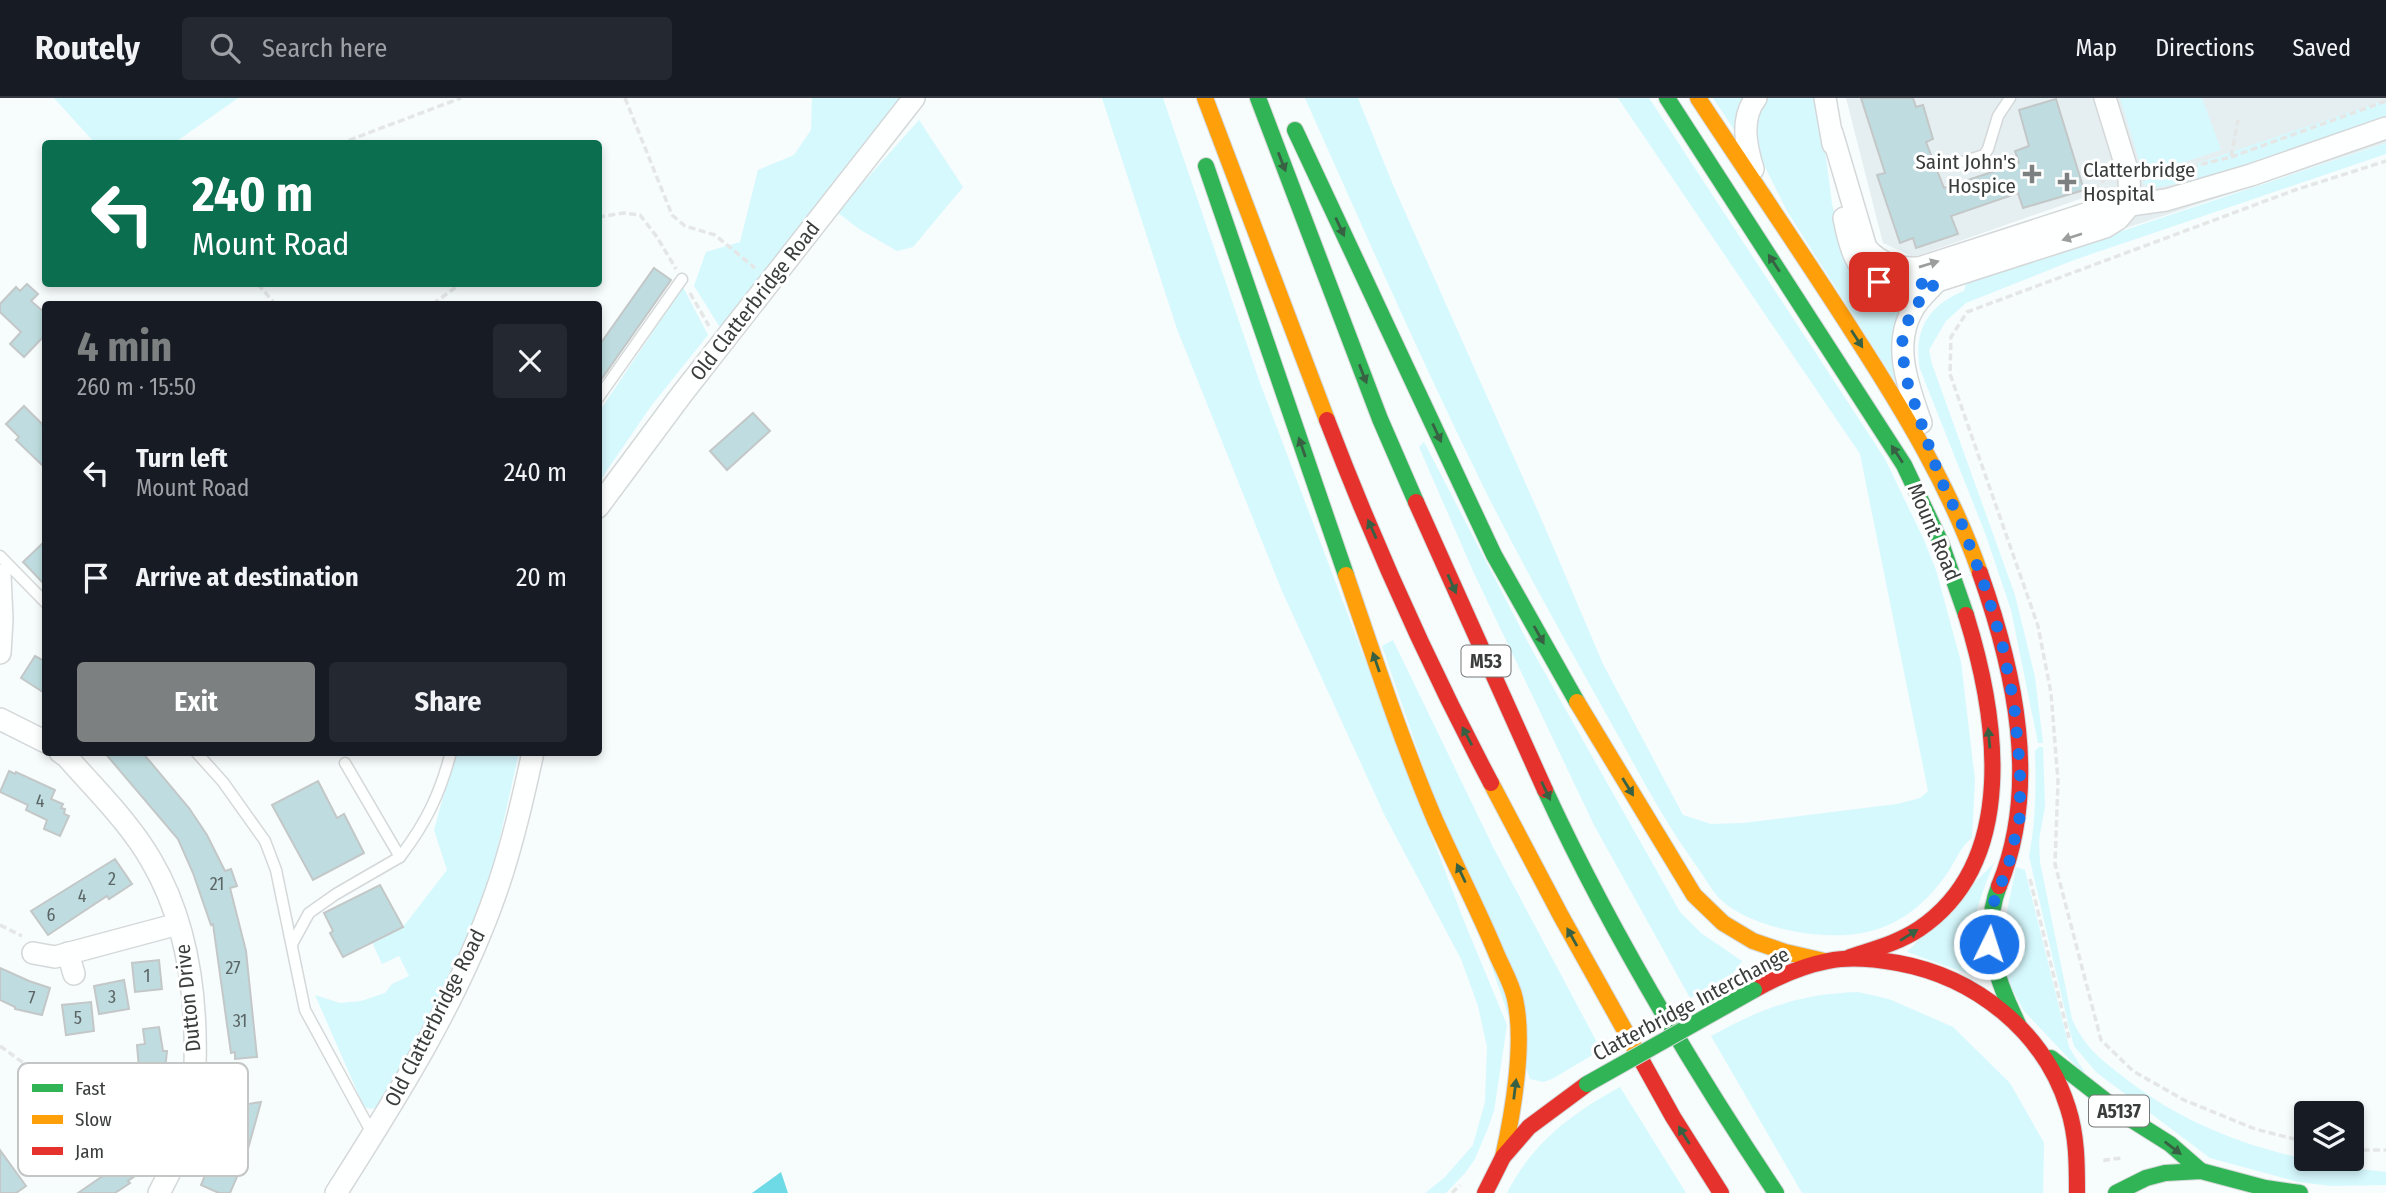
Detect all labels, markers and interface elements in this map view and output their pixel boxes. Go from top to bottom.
search box [182,17,672,80]
text: Routely [35,28,140,68]
icon: search [206,29,244,67]
text: Search here [262,33,387,64]
text: Map [2076,34,2117,62]
text: Directions [2155,34,2254,62]
text: Saved [2292,34,2351,62]
place label: Saint John's Hospice [1915,149,2016,199]
one-way arrow [1277,151,1288,172]
place label: Clatterbridge Hospital [2083,157,2195,207]
marker: Saint John's Hospice [2022,164,2042,184]
text: 240 m [192,165,313,224]
icon: left [77,168,168,259]
marker: Clatterbridge Hospital [2057,172,2077,192]
street label: Old Clatterbridge Road [685,216,825,386]
one-way arrow [1335,216,1346,237]
text: Mount Road [192,225,350,263]
one-way arrow [2061,233,2082,243]
pin [1849,252,1909,312]
one-way arrow [1767,253,1780,273]
one-way arrow [1919,259,1940,269]
icon: arrive [1860,263,1898,301]
text: 4 min [77,322,172,372]
button: close [493,324,567,398]
one-way arrow [1850,330,1864,348]
one-way arrow [1358,364,1369,385]
text: 260 m · 15:50 [77,373,196,401]
one-way arrow [1431,422,1442,443]
one-way arrow [1296,437,1306,458]
text: Turn left [136,443,228,474]
one-way arrow [1891,444,1904,464]
icon: left [77,454,115,492]
text: 240 m [504,457,567,488]
text: Mount Road [136,474,249,502]
street label: Mount Road [1902,479,1966,585]
one-way arrow [1366,519,1378,539]
icon: arrive [77,559,115,597]
text: Arrive at destination [136,562,359,593]
text: 20 m [516,562,567,593]
one-way arrow [1446,574,1458,594]
one-way arrow [1533,626,1545,645]
road number: M53 [1462,646,1510,676]
one-way arrow [1370,652,1381,673]
button: Exit [77,662,315,742]
button: Share [329,662,567,742]
one-way arrow [1461,726,1472,746]
one-way arrow [1984,727,1995,749]
one-way arrow [1621,778,1634,797]
one-way arrow [1540,781,1551,801]
house number: 4 [36,790,45,812]
one-way arrow [1455,863,1466,883]
house number: 2 [108,868,116,890]
house number: 21 [210,873,224,895]
house number: 4 [78,885,87,907]
house number: 6 [47,904,56,926]
position arrow [1952,907,2026,981]
street label: Old Clatterbridge Road [379,925,491,1111]
one-way arrow [1566,928,1578,947]
one-way arrow [1899,928,1918,941]
street label: Clatterbridge Interchange [1588,941,1794,1067]
street label: Dutton Drive [169,943,207,1053]
house number: 27 [225,957,241,979]
house number: 1 [143,965,151,987]
house number: 3 [108,986,116,1008]
house number: 7 [28,987,36,1009]
house number: 5 [74,1007,82,1029]
house number: 31 [233,1010,247,1032]
legend [18,1063,248,1176]
text: Fast [75,1077,106,1100]
one-way arrow [1509,1078,1520,1100]
road number: A5137 [2089,1096,2149,1126]
map controls [2294,1101,2364,1171]
button: layers [2294,1101,2364,1171]
text: Slow [75,1108,112,1131]
one-way arrow [1678,1126,1691,1145]
text: Jam [75,1140,104,1163]
one-way arrow [2164,1140,2182,1155]

